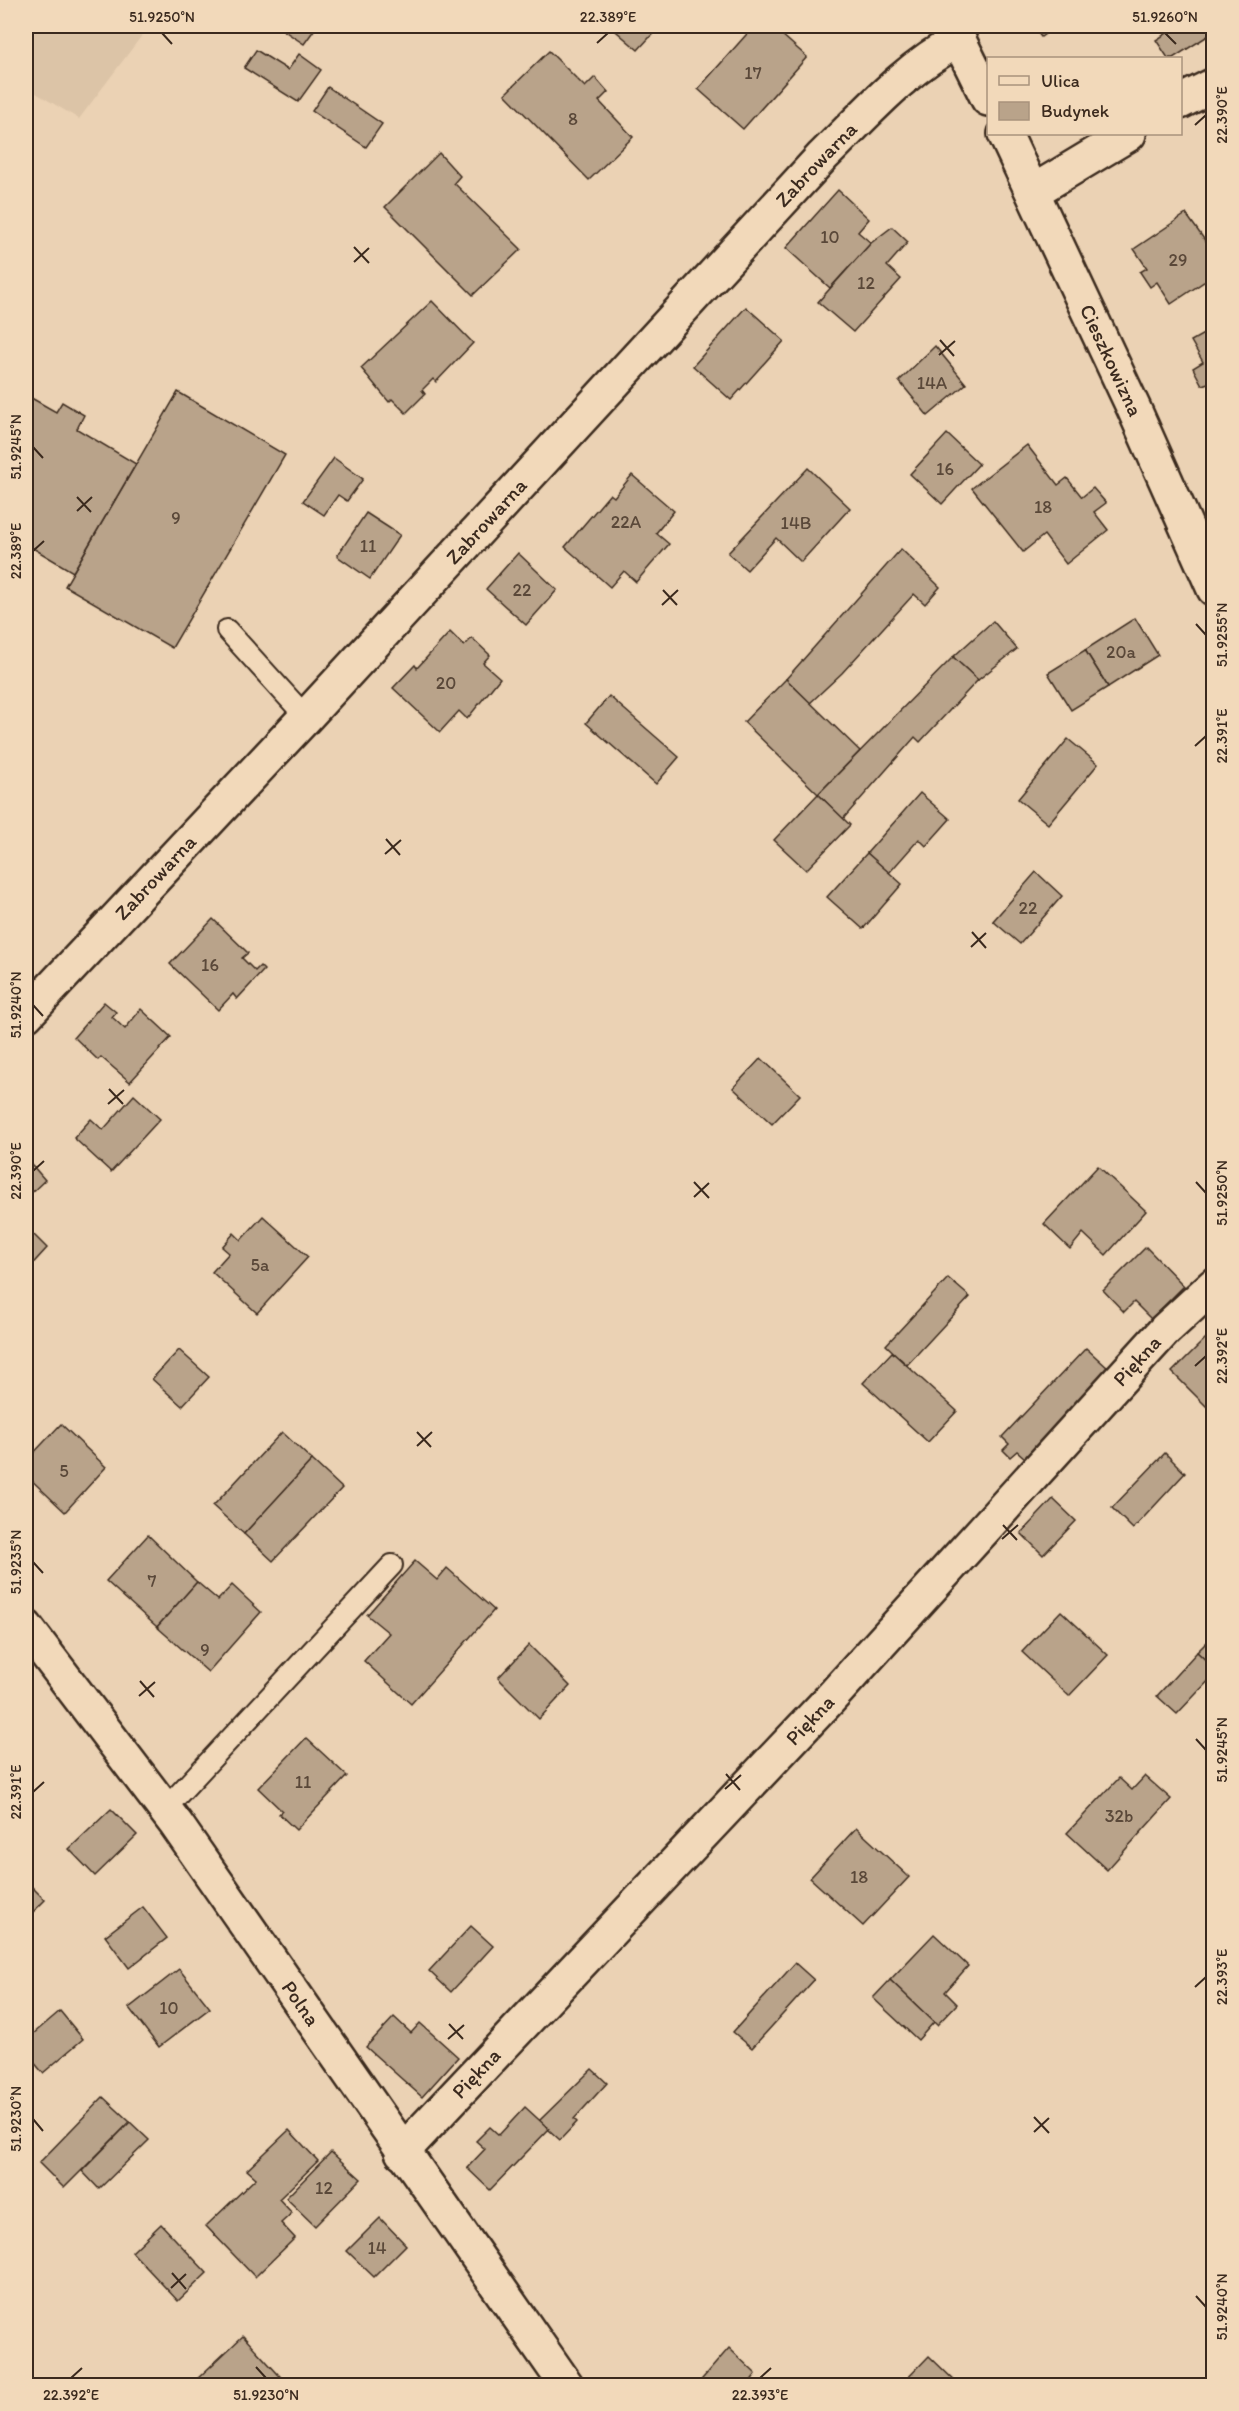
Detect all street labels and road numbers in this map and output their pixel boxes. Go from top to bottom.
street label: Zabrowarna [769,116,862,212]
street label: Cieszkowizna [1075,300,1149,420]
street label: Zabrowarna [440,473,532,569]
street label: Zabrowarna [109,829,201,925]
street label: Piękna [1107,1330,1166,1391]
street label: Piękna [780,1690,839,1750]
street label: Polna [277,1975,326,2031]
street label: Piękna [446,2043,505,2103]

